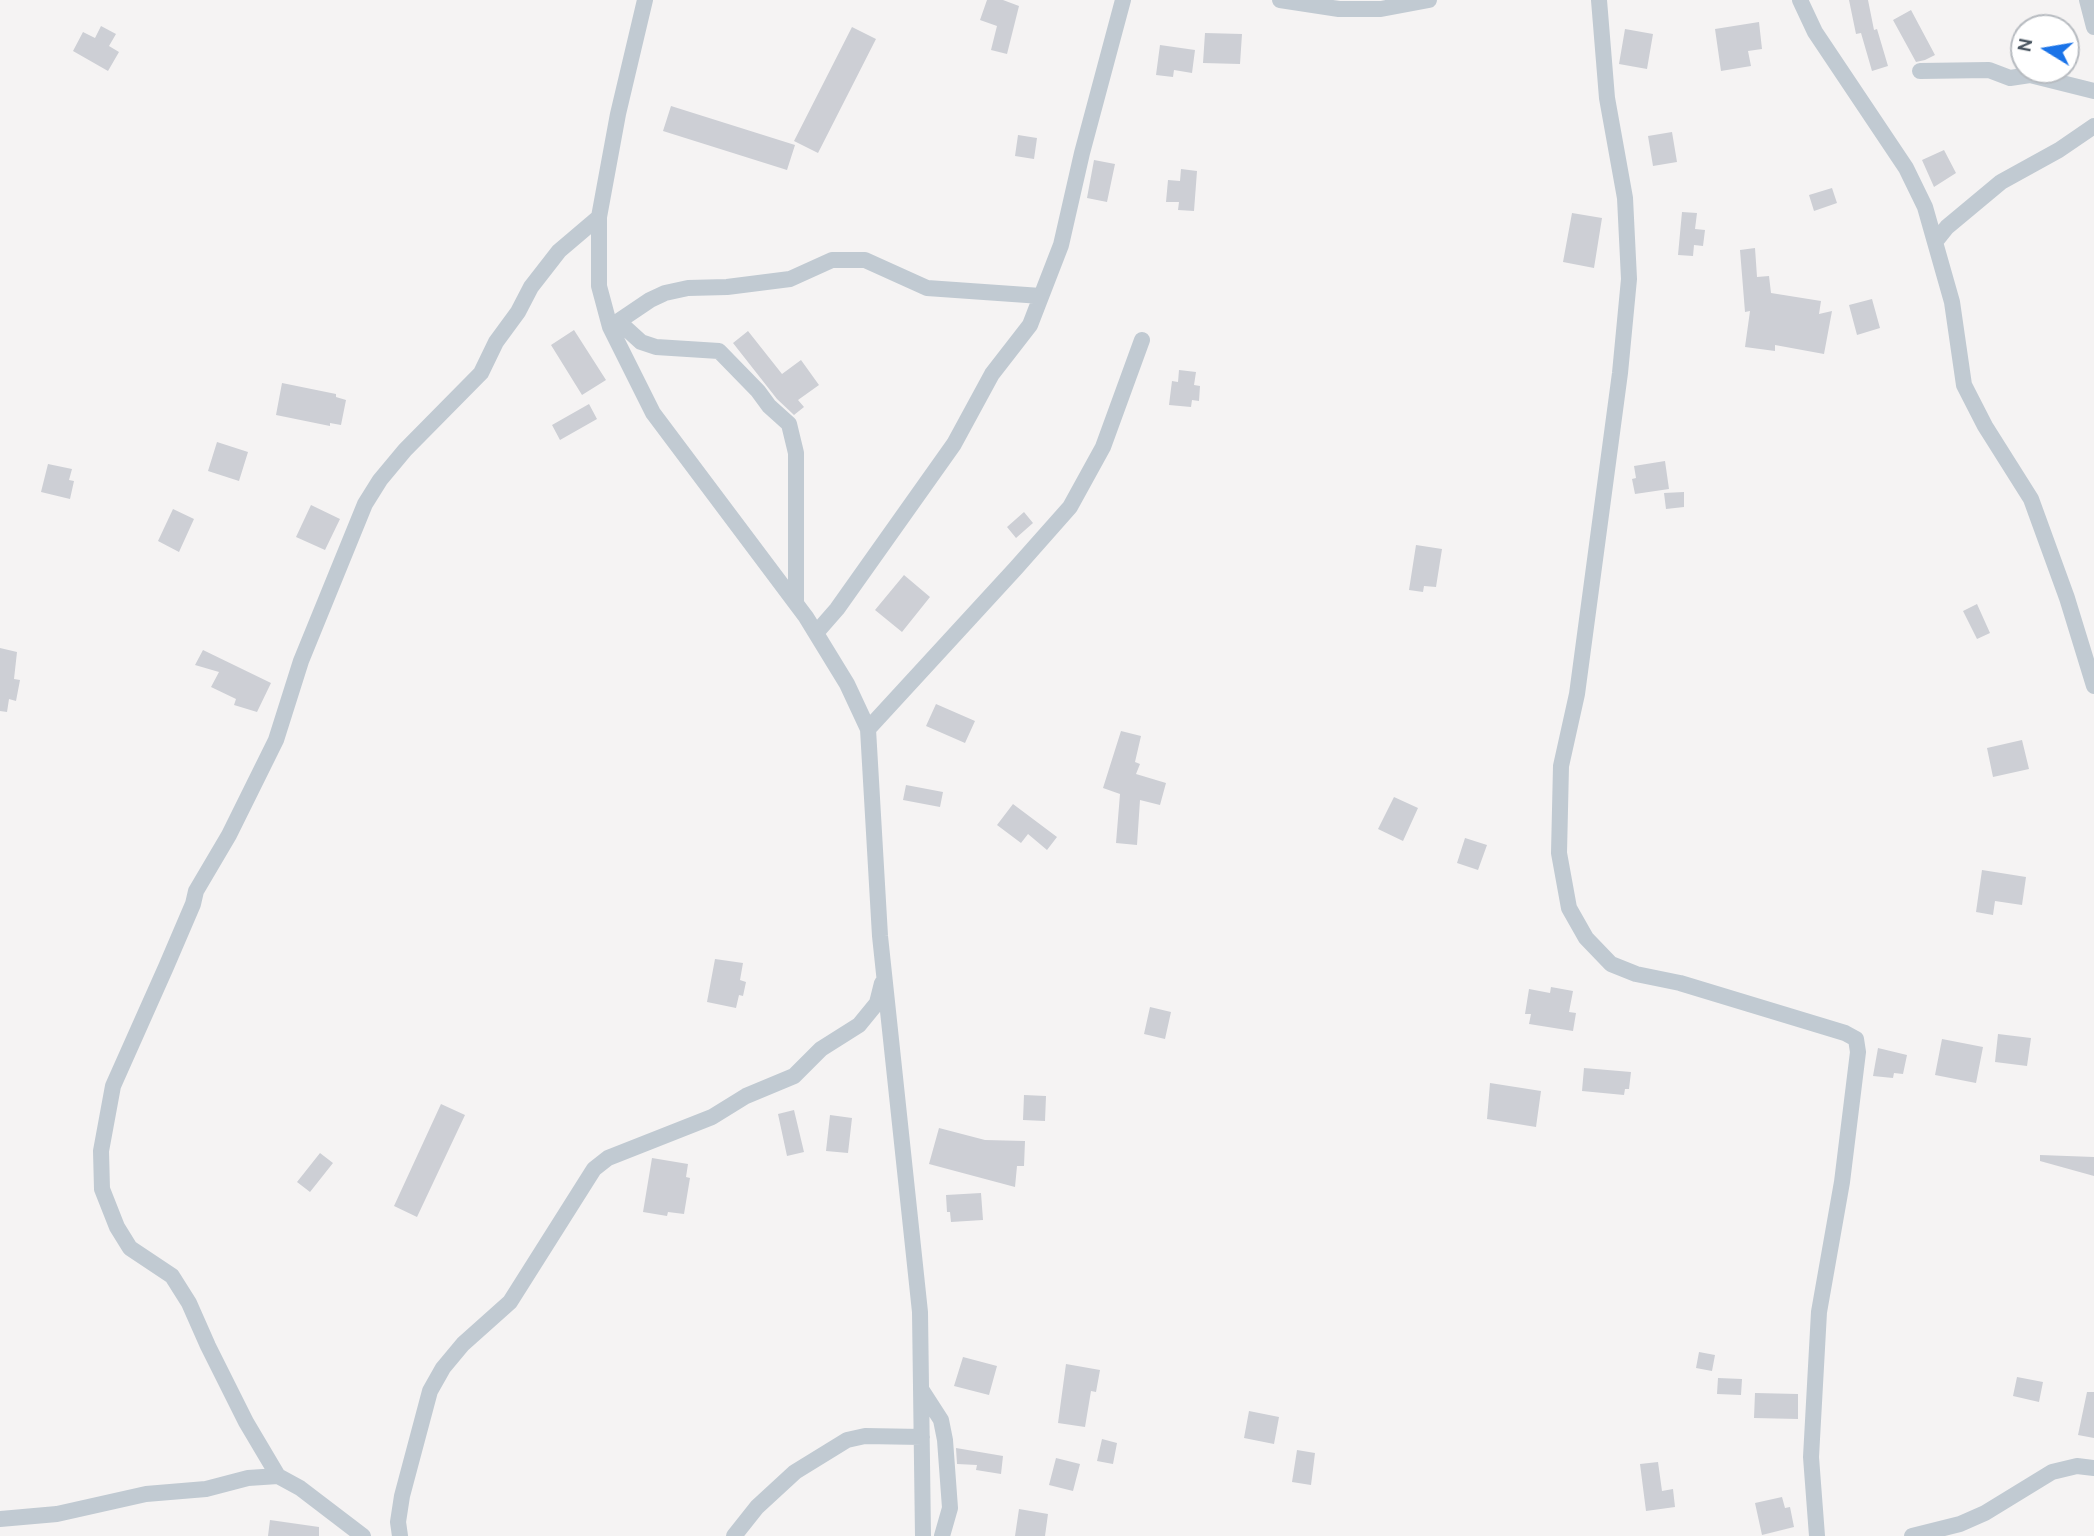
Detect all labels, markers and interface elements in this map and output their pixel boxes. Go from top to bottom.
north arrow [2010,14,2080,84]
text: N [2013,36,2039,54]

